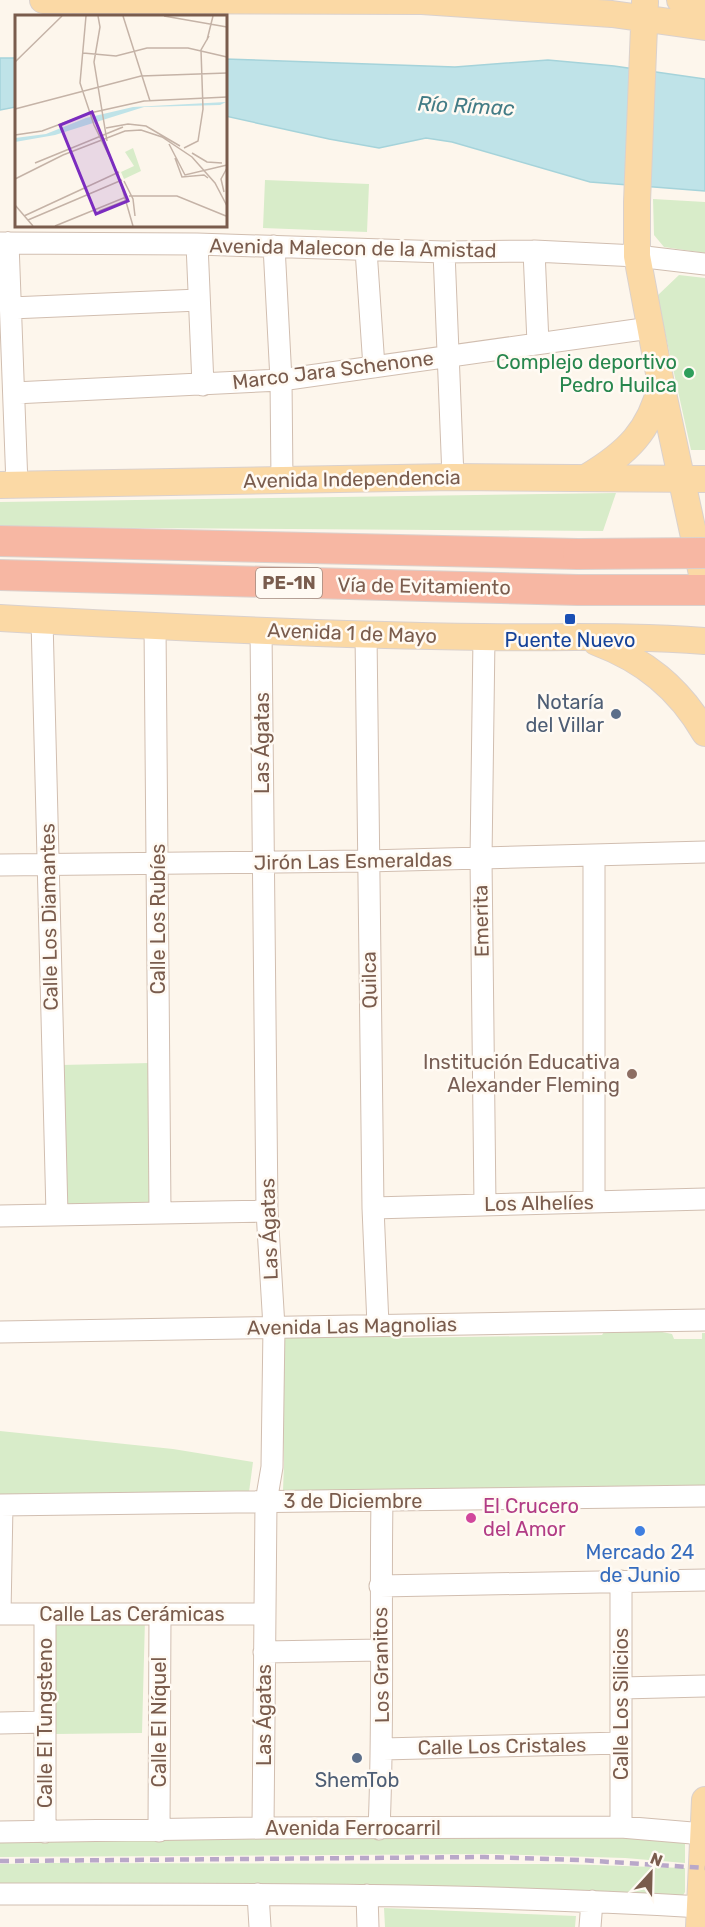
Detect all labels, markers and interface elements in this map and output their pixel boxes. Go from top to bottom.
inset map [15,15,226,226]
water label: Río Rímac [417,90,515,121]
street label: Avenida Malecon de la Amistad [209,233,497,263]
street label: Marco Jara Schenone [231,346,435,394]
place label: Complejo deportivo Pedro Huilca [496,350,677,397]
marker: Complejo deportivo Pedro Huilca [682,366,696,380]
street label: Avenida Independencia [243,465,461,493]
road number: PE-1N [256,568,322,598]
street label: Vía de Evitamiento [337,572,511,600]
marker: Puente Nuevo [563,612,577,626]
street label: Avenida 1 de Mayo [267,618,437,648]
place label: Puente Nuevo [505,628,635,652]
place label: Notaría del Villar [525,690,604,737]
street label: Las Ágatas [250,692,274,794]
marker: Notaría del Villar [609,707,623,721]
street label: Calle Los Diamantes [35,823,63,1011]
street label: Calle Los Rubíes [146,843,170,995]
street label: Jirón Las Esmeraldas [254,847,452,875]
street label: Emerita [468,885,494,957]
street label: Quilca [357,951,381,1009]
place label: Institución Educativa Alexander Fleming [423,1050,620,1097]
marker: Institución Educativa Alexander Fleming [625,1067,639,1081]
street label: Las Ágatas [255,1178,283,1280]
street label: Los Alhelíes [484,1190,594,1216]
street label: Avenida Las Magnolias [247,1312,457,1340]
street label: 3 de Diciembre [284,1489,422,1513]
place label: El Crucero del Amor [483,1494,579,1541]
marker: El Crucero del Amor [464,1511,478,1525]
marker: Mercado 24 de Junio [633,1524,647,1538]
place label: Mercado 24 de Junio [586,1540,694,1587]
street label: Calle Las Cerámicas [39,1602,225,1626]
street label: Los Granitos [368,1607,394,1723]
street label: Calle Los Silicios [609,1628,633,1780]
street label: Calle El Tungsteno [33,1638,57,1808]
street label: Calle El Níquel [147,1657,171,1787]
street label: Las Ágatas [252,1664,276,1766]
street label: Calle Los Cristales [417,1733,587,1759]
marker: ShemTob [350,1751,364,1765]
place label: ShemTob [315,1768,399,1792]
street label: Avenida Ferrocarril [265,1816,441,1840]
north arrow [621,1843,681,1903]
text: N [648,1849,665,1871]

